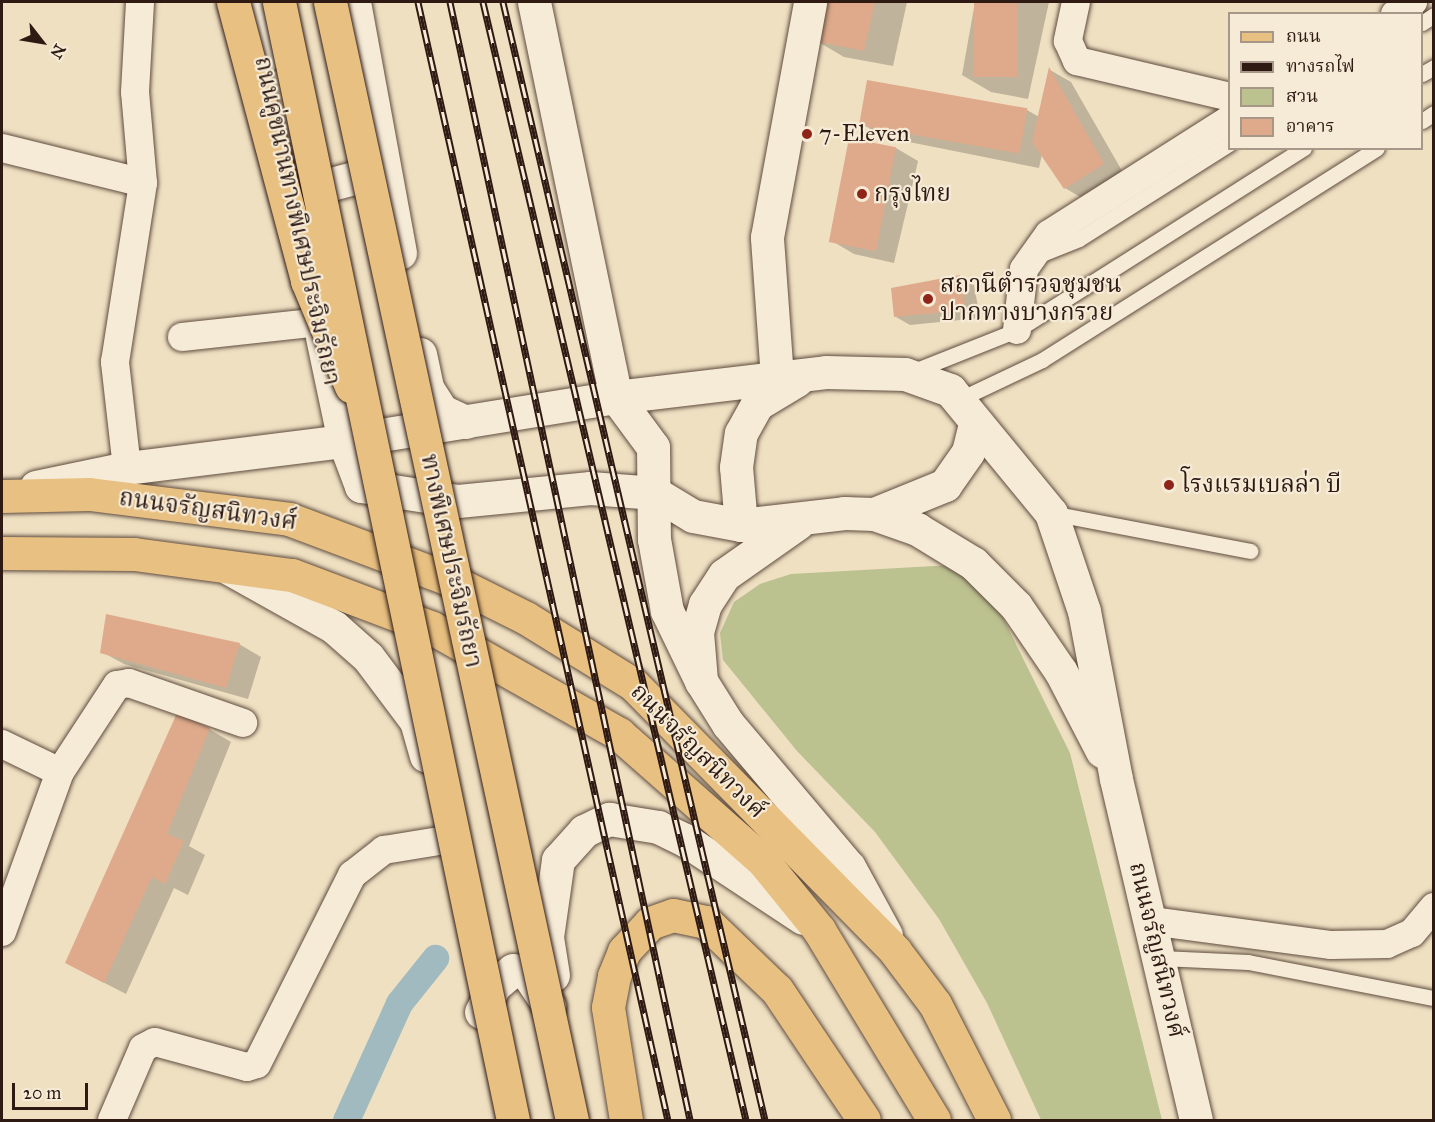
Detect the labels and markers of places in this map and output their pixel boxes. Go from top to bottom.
place label: 7-Eleven [819,120,909,148]
marker: 7-Eleven [800,127,814,141]
place label: กรุงไทย [874,180,951,208]
marker: กรุงไทย [855,187,869,201]
place label: สถานีตำรวจชุมชน ปากทางบางกรวย [940,271,1122,327]
marker: สถานีตำรวจชุมชน ปากทางบางกรวย [921,292,935,306]
place label: โรงแรมเบลล่า บี [1181,471,1341,499]
marker: โรงแรมเบลล่า บี [1162,478,1176,492]

